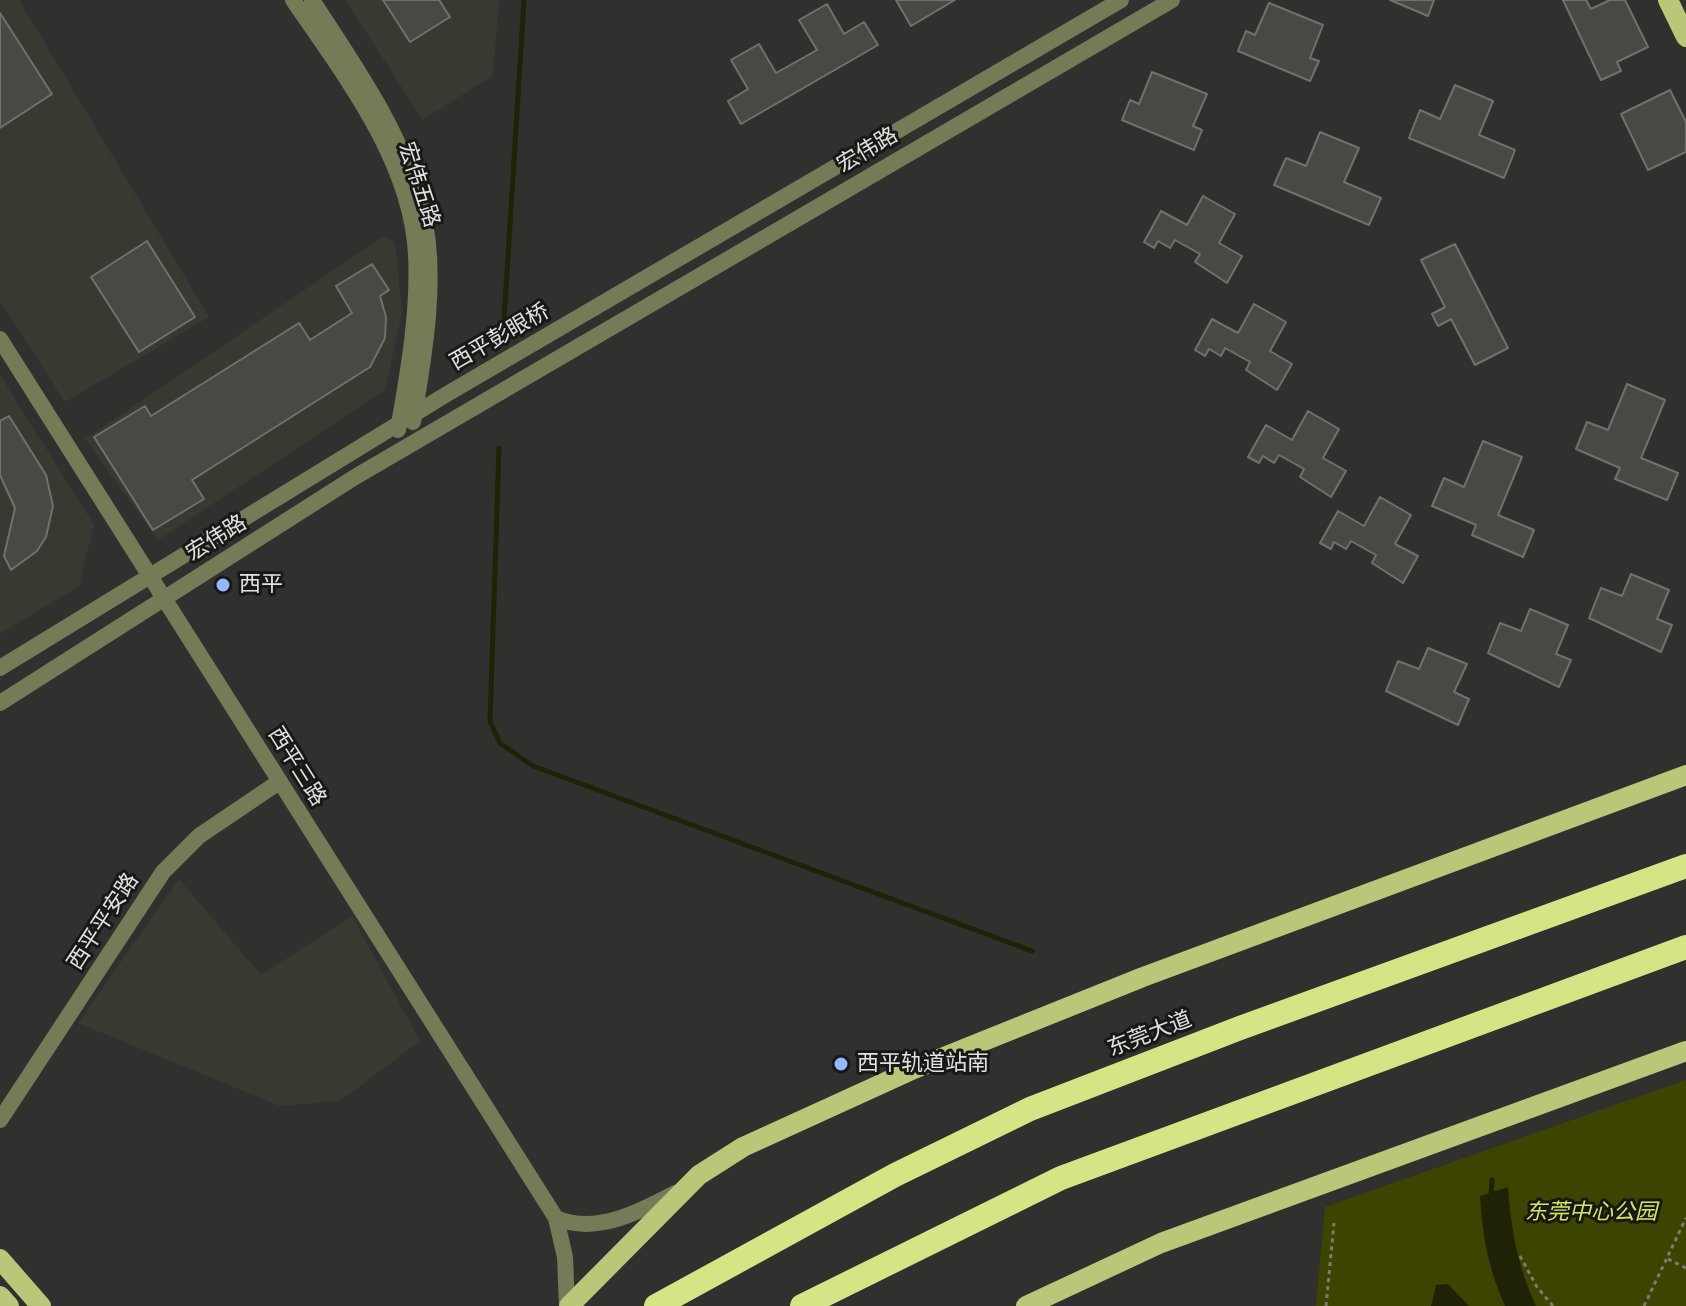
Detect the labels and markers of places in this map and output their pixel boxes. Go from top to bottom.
place label: 西平 [239,572,283,598]
marker: 西平 [214,576,232,594]
place label: 西平轨道站南 [857,1051,989,1077]
marker: 西平轨道站南 [832,1055,850,1073]

